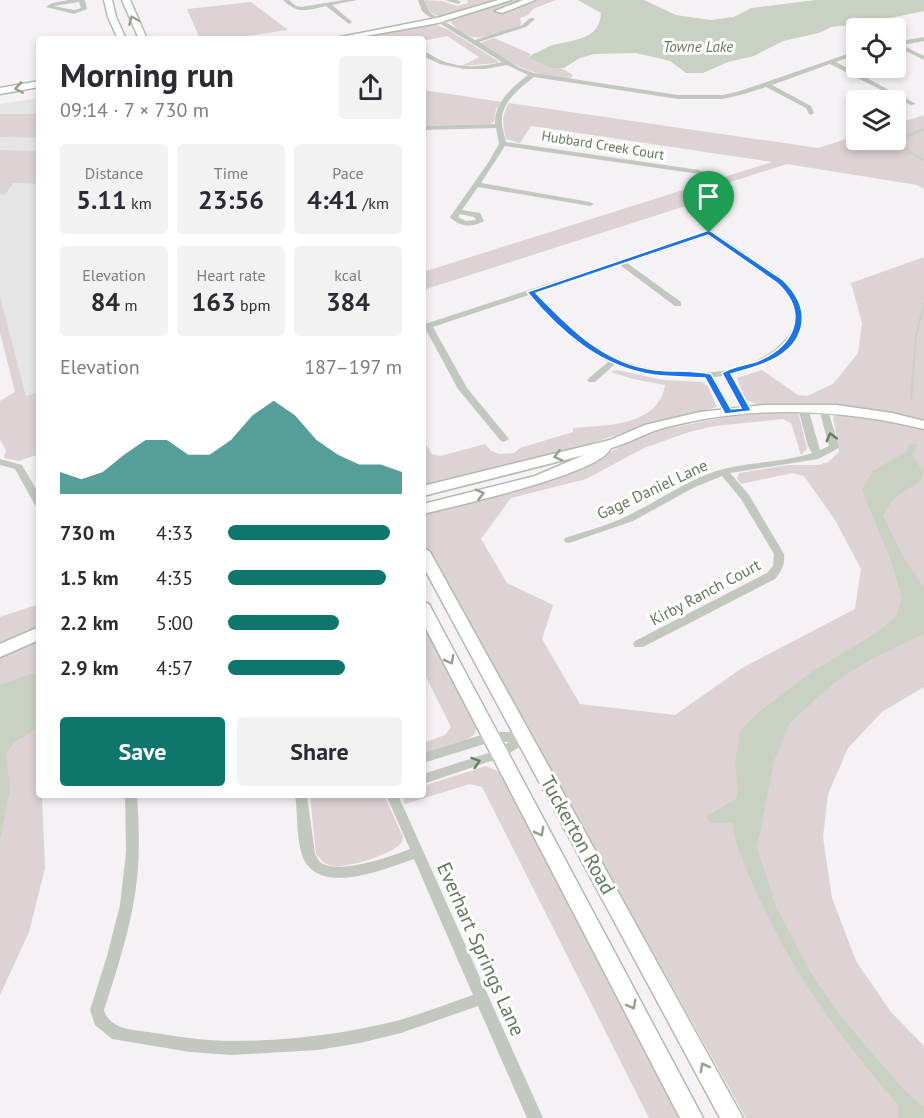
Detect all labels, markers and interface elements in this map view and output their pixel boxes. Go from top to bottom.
one-way arrow [128,15,140,26]
map controls [846,18,906,150]
button: locate [846,18,906,78]
water label: Towne Lake [663,37,733,56]
text: Morning run [60,53,234,96]
button: share [339,56,402,119]
one-way arrow [15,81,24,93]
button: layers [846,90,906,150]
text: 09:14 · 7 × 730 m [60,97,209,123]
street label: Hubbard Creek Court [540,126,666,164]
text: Distance [85,163,143,183]
text: Time [214,163,248,183]
text: Pace [332,163,364,183]
pin [683,171,734,233]
icon: arrive [692,180,725,213]
text: 5.11 [76,183,127,216]
text: 23:56 [198,183,264,216]
text: 4:41 [307,183,358,216]
text: km [127,193,152,213]
text: /km [358,193,389,213]
text: Elevation [82,265,146,285]
text: Heart rate [196,265,266,285]
text: kcal [334,265,362,285]
text: 84 [91,285,120,318]
text: 163 [192,285,236,318]
text: 384 [326,285,370,318]
text: m [120,295,137,315]
text: bpm [236,295,270,315]
text: Elevation [60,354,140,380]
text: 187–197 m [304,354,402,380]
one-way arrow [826,432,839,442]
one-way arrow [553,449,563,462]
street label: Gage Daniel Lane [593,455,711,523]
one-way arrow [475,489,485,502]
text: 730 m [60,520,115,546]
text: 4:33 [156,520,193,546]
street label: Kirby Ranch Court [646,554,764,630]
text: 1.5 km [60,565,119,591]
text: 4:35 [156,565,193,591]
text: 2.2 km [60,610,119,636]
text: 5:00 [156,610,193,636]
one-way arrow [443,653,454,664]
text: 2.9 km [60,655,119,681]
text: 4:57 [156,655,193,681]
button: Save [60,717,225,786]
button: Share [237,717,402,786]
one-way arrow [470,757,481,769]
street label: Tuckerton Road [535,771,621,899]
one-way arrow [533,826,544,837]
street label: Everhart Springs Lane [431,858,531,1040]
one-way arrow [625,998,636,1009]
one-way arrow [700,1062,711,1073]

